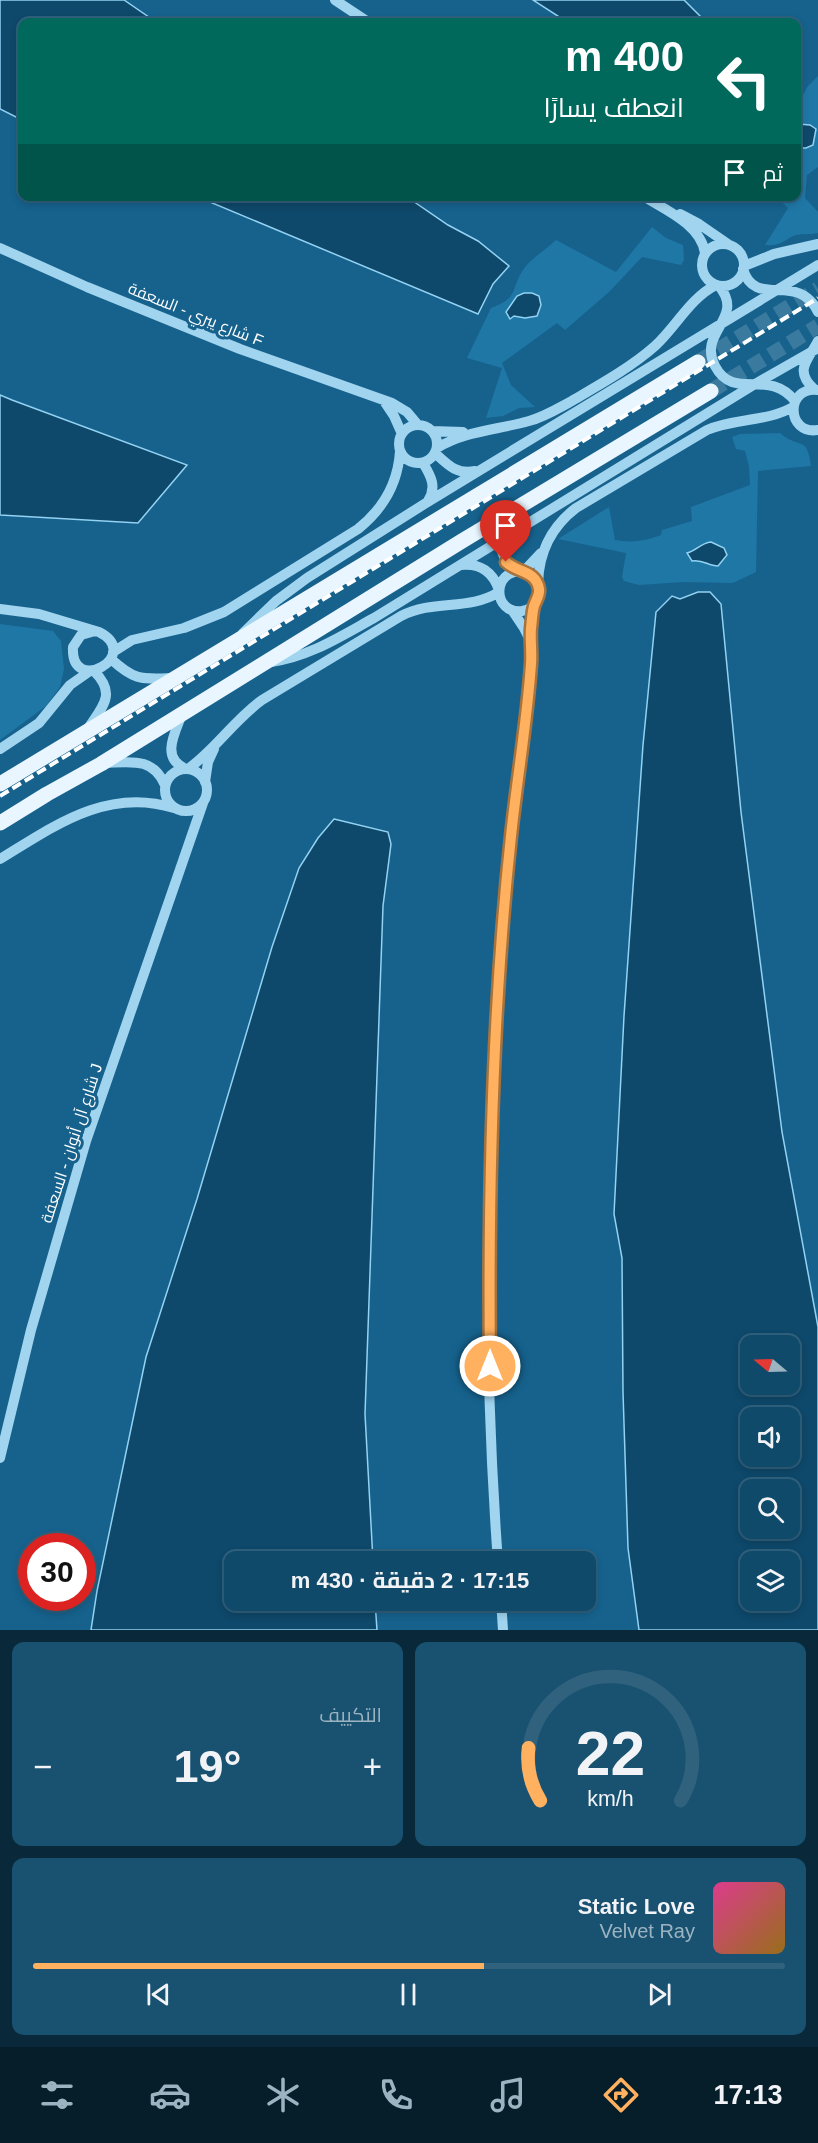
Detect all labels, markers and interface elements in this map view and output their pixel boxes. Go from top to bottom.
text: 400 m [565,33,684,80]
icon: left [705,42,783,120]
text: انعطف يسارًا [543,93,684,123]
icon: arrive [718,156,751,189]
text: ثم [763,161,783,186]
street label: شارع يبري - السعفة F [124,280,266,354]
pin [480,500,531,562]
icon: arrive [489,509,522,542]
street label: شارع آل أنوان - السعفة J [37,1061,108,1226]
position arrow [458,1334,522,1398]
north arrow [740,1335,800,1395]
map controls [740,1335,800,1611]
button: sound [740,1407,800,1467]
button: search [740,1479,800,1539]
speed limit sign: 30 [18,1533,96,1611]
button: layers [740,1551,800,1611]
text: 17:15 · 2 دقيقة · 430 m [291,1568,529,1593]
text: التكييف [319,1704,382,1726]
text: 22 [576,1719,645,1788]
text: 19° [173,1741,242,1792]
text: − [33,1748,52,1785]
text: + [363,1748,382,1785]
text: km/h [587,1787,634,1811]
text: Static Love [578,1894,695,1919]
text: Velvet Ray [599,1920,695,1942]
icon: previous [142,1978,175,2011]
icon: pause [392,1978,425,2011]
icon: next [643,1978,676,2011]
icon: filters [36,2074,78,2116]
icon: car [149,2074,191,2116]
icon: climate [262,2074,304,2116]
icon: phone [375,2074,417,2116]
icon: music [487,2074,529,2116]
icon: directions [600,2074,642,2116]
text: 17:13 [713,2080,783,2110]

